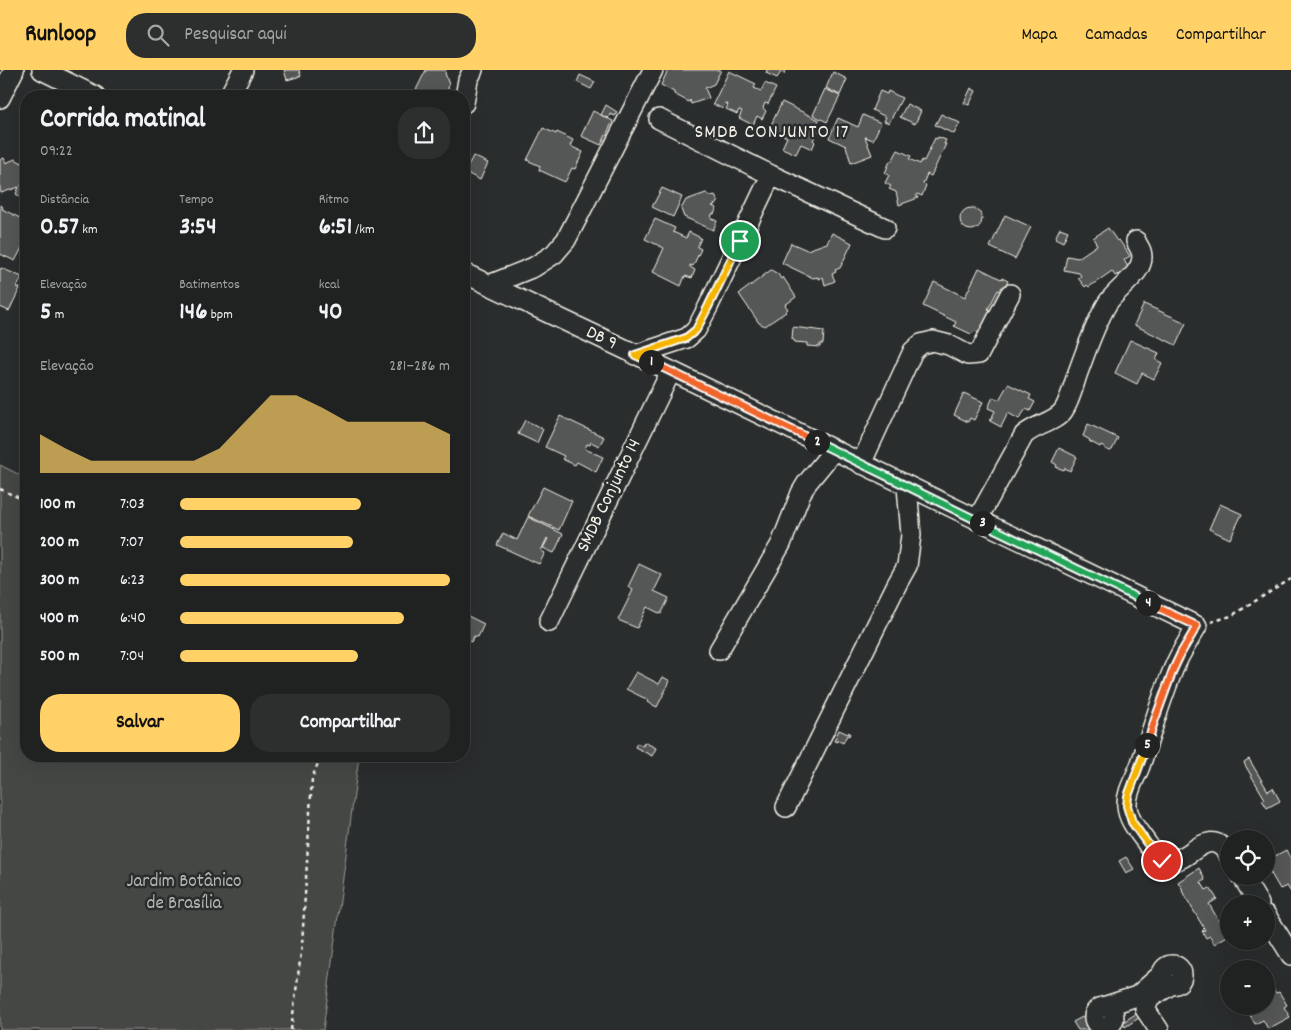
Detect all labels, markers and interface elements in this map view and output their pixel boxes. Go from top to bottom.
search box [126,13,476,58]
text: Runloop [25,18,96,52]
icon: search [144,21,172,49]
text: Pesquisar aqui [184,22,287,49]
text: Mapa [1021,23,1057,48]
text: Camadas [1085,23,1148,48]
text: Compartilhar [1176,23,1266,48]
text: Corrida matinal [40,101,205,141]
button: share [398,107,450,159]
district label: SMDB CONJUNTO 17 [694,119,850,147]
text: 09:22 [40,140,73,163]
text: Distância [40,190,89,210]
text: Tempo [179,190,213,210]
text: Ritmo [319,190,349,210]
text: 0.57 [40,210,79,246]
text: 3:54 [179,210,217,246]
text: 6:51 [319,210,352,246]
text: km [79,220,98,240]
text: /km [352,220,375,240]
pin [719,220,761,262]
icon: arrive [726,227,754,255]
text: Elevação [40,275,87,295]
text: Batimentos [179,275,240,295]
text: kcal [319,275,340,295]
text: 5 [40,295,52,331]
text: 146 [179,295,207,331]
text: 40 [319,295,343,331]
text: m [52,305,64,325]
text: bpm [207,305,233,325]
street label: DB 9 [581,320,621,358]
pin: 1 [638,350,664,374]
text: 1 [650,352,653,372]
text: Elevação [40,355,94,378]
text: 281–286 m [389,355,450,378]
pin: 2 [804,430,830,454]
text: 2 [814,432,821,452]
street label: SMDB Conjunto 14 [571,435,649,557]
text: 100 m [40,493,76,516]
text: 7:03 [120,493,145,516]
pin: 3 [970,510,994,536]
text: 3 [979,513,986,533]
text: 200 m [40,531,79,554]
text: 7:07 [120,531,144,554]
text: 300 m [40,569,79,592]
text: 6:23 [120,569,145,592]
pin: 4 [1136,590,1160,616]
text: 4 [1146,593,1151,613]
text: 400 m [40,607,79,630]
text: 6:40 [120,607,146,630]
text: 500 m [40,645,80,668]
text: 7:04 [120,645,144,668]
button: Salvar [40,694,240,752]
button: Compartilhar [250,694,450,752]
pin: 5 [1134,732,1160,758]
text: 5 [1144,735,1151,755]
map controls [1220,830,1275,1015]
button: locate [1220,830,1275,885]
pin [1141,840,1183,882]
icon: check [1148,847,1176,875]
park label: Jardim Botânico de Brasília [127,869,241,918]
button: + [1220,895,1275,950]
button: − [1220,960,1275,1015]

